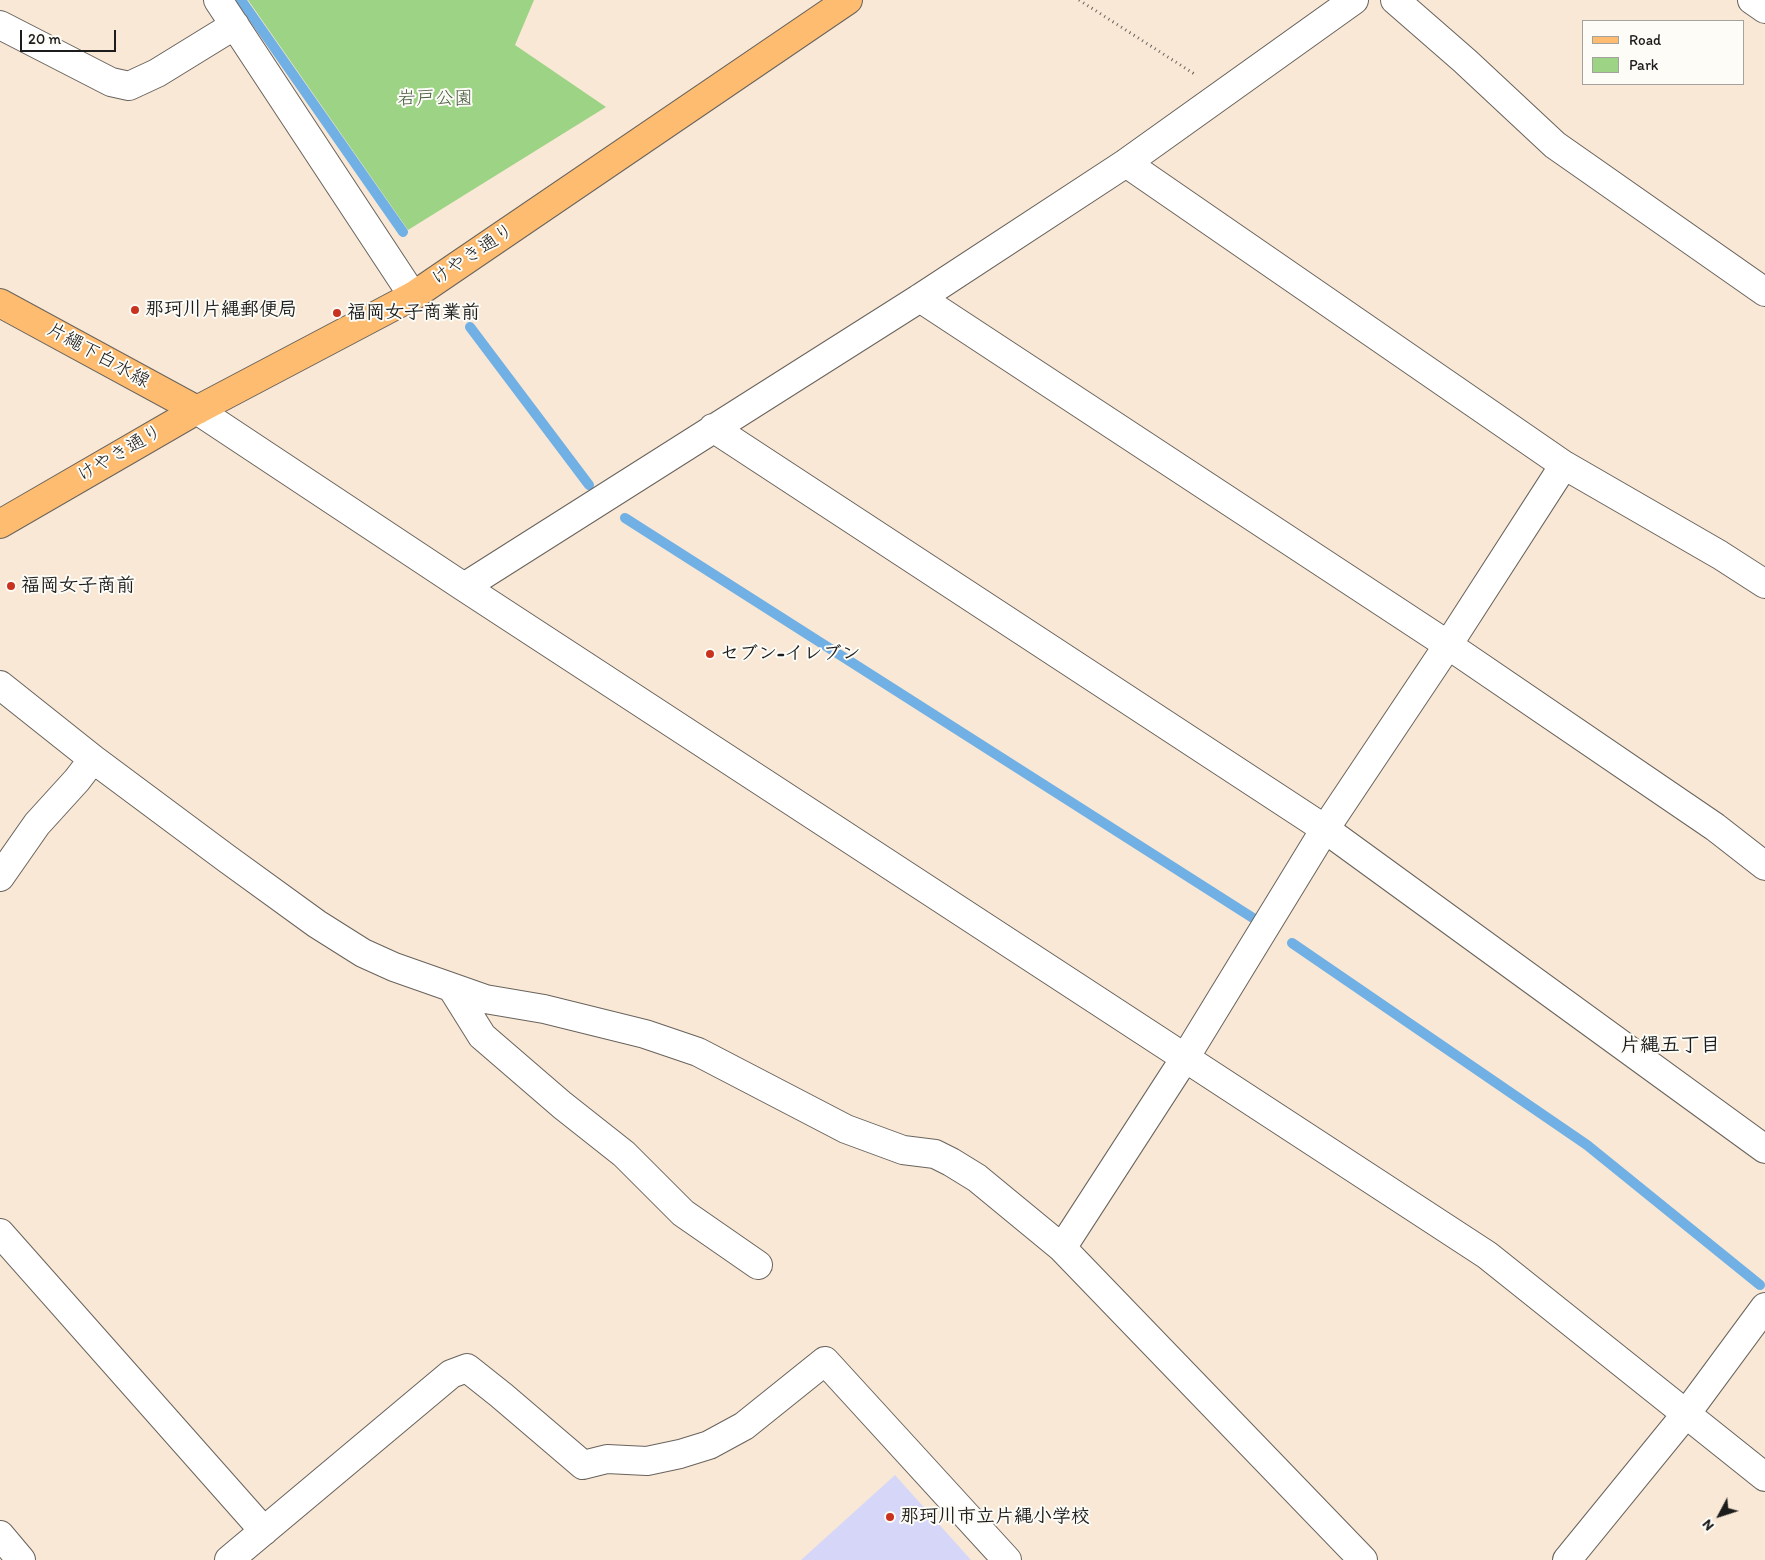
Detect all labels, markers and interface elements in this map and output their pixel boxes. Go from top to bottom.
scale bar [22,20,119,52]
legend [1582,20,1745,85]
text: 20 m [28,30,61,48]
text: Road [1629,31,1661,49]
text: Park [1629,56,1659,74]
park label: 岩戸公園 [397,88,473,110]
street label: けやき通り [427,219,519,291]
place label: 那珂川片縄郵便局 [145,299,297,321]
place label: 福岡女子商業前 [347,302,480,324]
marker: 那珂川片縄郵便局 [129,304,141,316]
marker: 福岡女子商業前 [331,307,343,319]
street label: 片繩下白水線 [43,318,153,394]
street label: けやき通り [73,420,167,488]
place label: 福岡女子商前 [21,575,135,597]
marker: 福岡女子商前 [5,580,17,592]
place label: セブン-イレブン [720,643,861,665]
marker: セブン-イレブン [704,648,716,660]
district label: 片縄五丁目 [1620,1034,1720,1058]
north arrow [1695,1490,1745,1540]
place label: 那珂川市立片縄小学校 [900,1506,1090,1528]
marker: 那珂川市立片縄小学校 [884,1511,896,1523]
text: N [1699,1516,1718,1534]

